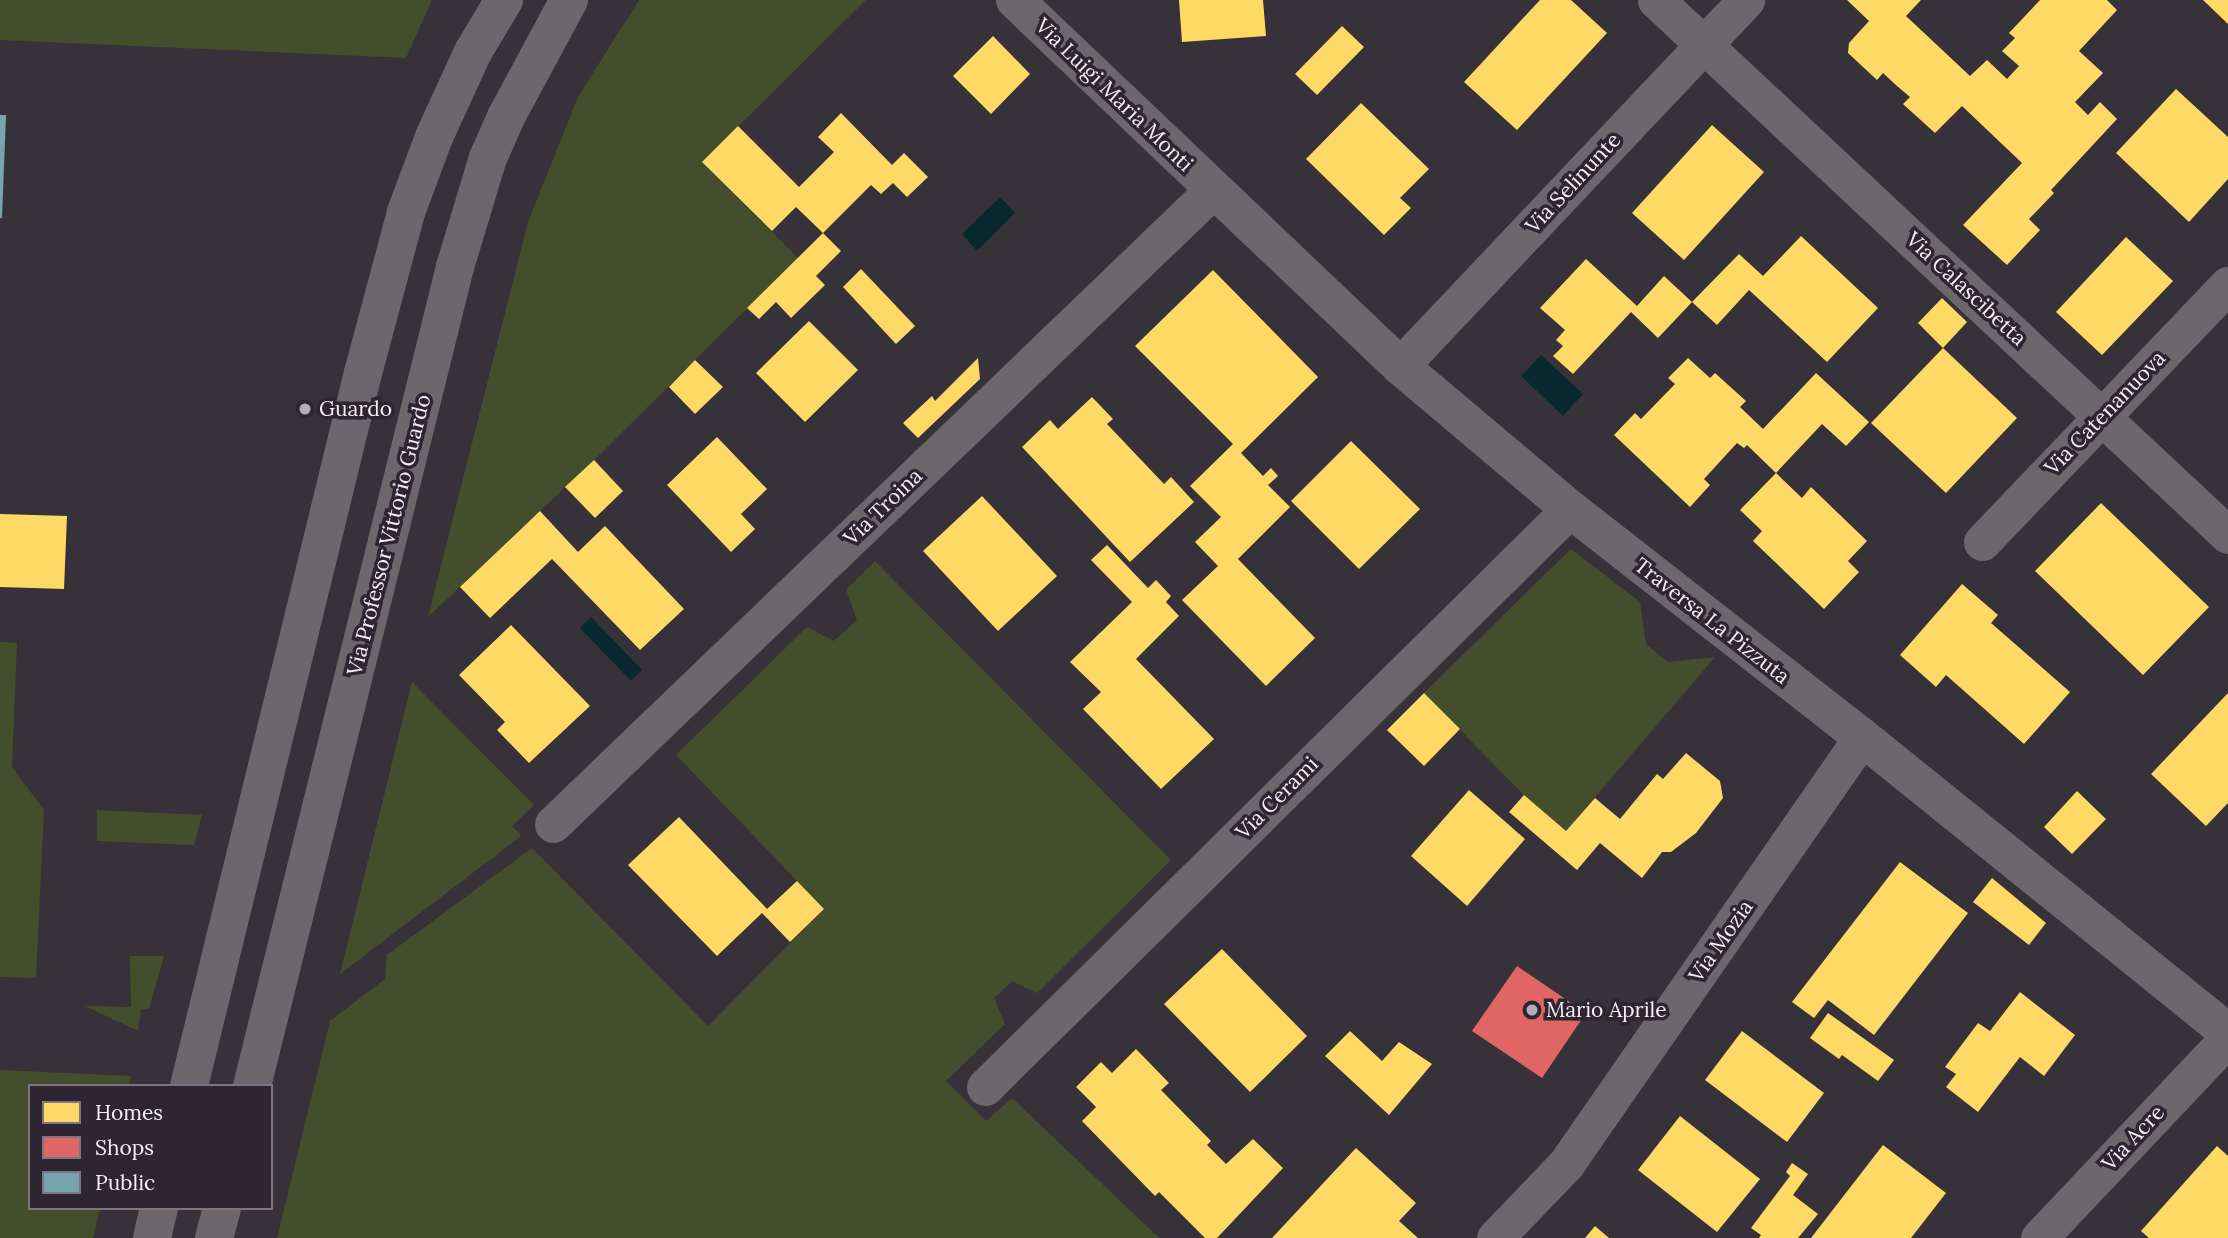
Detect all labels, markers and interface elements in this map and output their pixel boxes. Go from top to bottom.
street label: Via Luigi Maria Monti [1030,13,1198,177]
street label: Via Selinunte [1520,128,1626,238]
street label: Via Calascibetta [1901,227,2031,351]
street label: Via Catenanuova [2039,346,2171,480]
street label: Via Professor Vittorio Guardo [342,392,436,678]
place label: Guardo [319,396,392,422]
marker: Guardo [297,401,313,417]
street label: Via Troina [838,463,928,551]
street label: Traversa La Pizzuta [1629,553,1795,689]
street label: Via Cerami [1231,752,1323,844]
street label: Via Mozia [1684,895,1758,987]
place label: Mario Aprile [1546,997,1667,1023]
marker: Mario Aprile [1524,1002,1540,1018]
legend [28,1084,273,1210]
text: Homes [95,1099,163,1126]
street label: Via Acre [2096,1100,2170,1176]
text: Shops [95,1134,154,1161]
text: Public [95,1169,155,1196]

